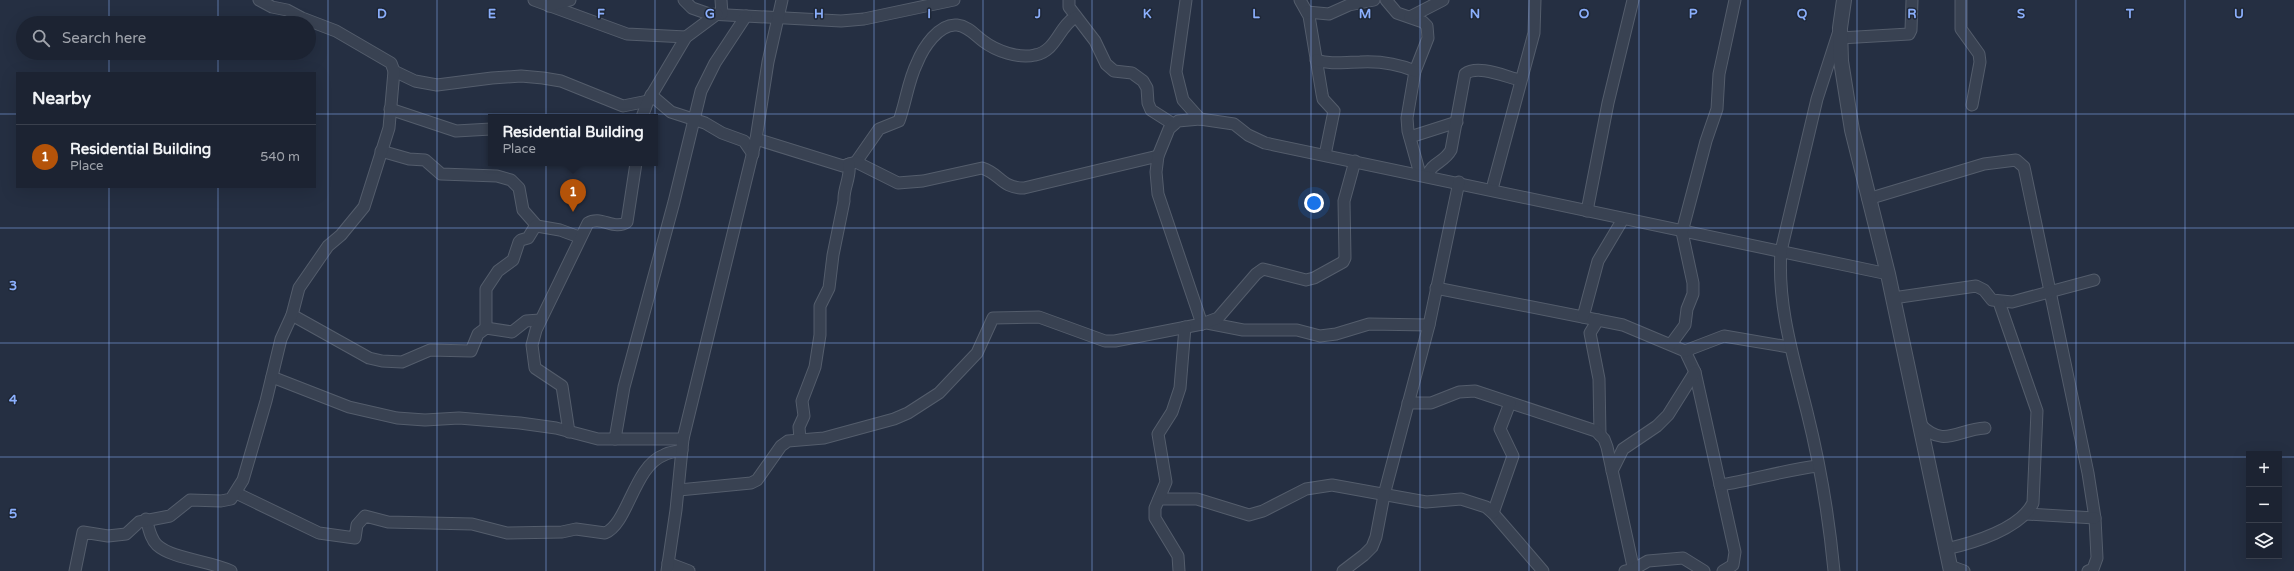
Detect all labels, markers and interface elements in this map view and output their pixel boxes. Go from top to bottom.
text: D [377,6,387,22]
text: E [488,6,496,22]
text: F [597,6,605,22]
text: G [705,6,715,22]
text: H [814,6,824,22]
text: I [927,6,931,22]
text: J [1034,6,1041,22]
text: K [1143,6,1152,22]
text: L [1252,6,1260,22]
text: M [1359,6,1371,22]
text: N [1470,6,1480,22]
text: O [1579,6,1590,22]
text: P [1689,6,1698,22]
text: Q [1797,6,1808,22]
text: R [1907,6,1917,22]
text: S [2017,6,2025,22]
text: T [2125,6,2135,22]
text: U [2234,6,2244,22]
search box [16,16,316,60]
icon: search [30,27,52,49]
text: Search here [62,29,146,47]
text: Nearby [32,88,91,109]
popup [488,114,658,166]
text: Residential Building [502,123,644,141]
text: Residential Building [70,140,211,158]
text: Place [502,141,536,157]
text: 1 [41,149,49,165]
text: 540 m [260,149,300,165]
text: Place [70,158,103,174]
pin: 1 [560,179,586,212]
your location [1304,193,1324,213]
text: 3 [9,278,17,294]
text: 4 [9,392,18,408]
map controls [2246,451,2282,559]
button: + [2246,451,2282,487]
button: − [2246,487,2282,523]
text: 5 [9,506,17,522]
button: layers [2246,523,2282,559]

